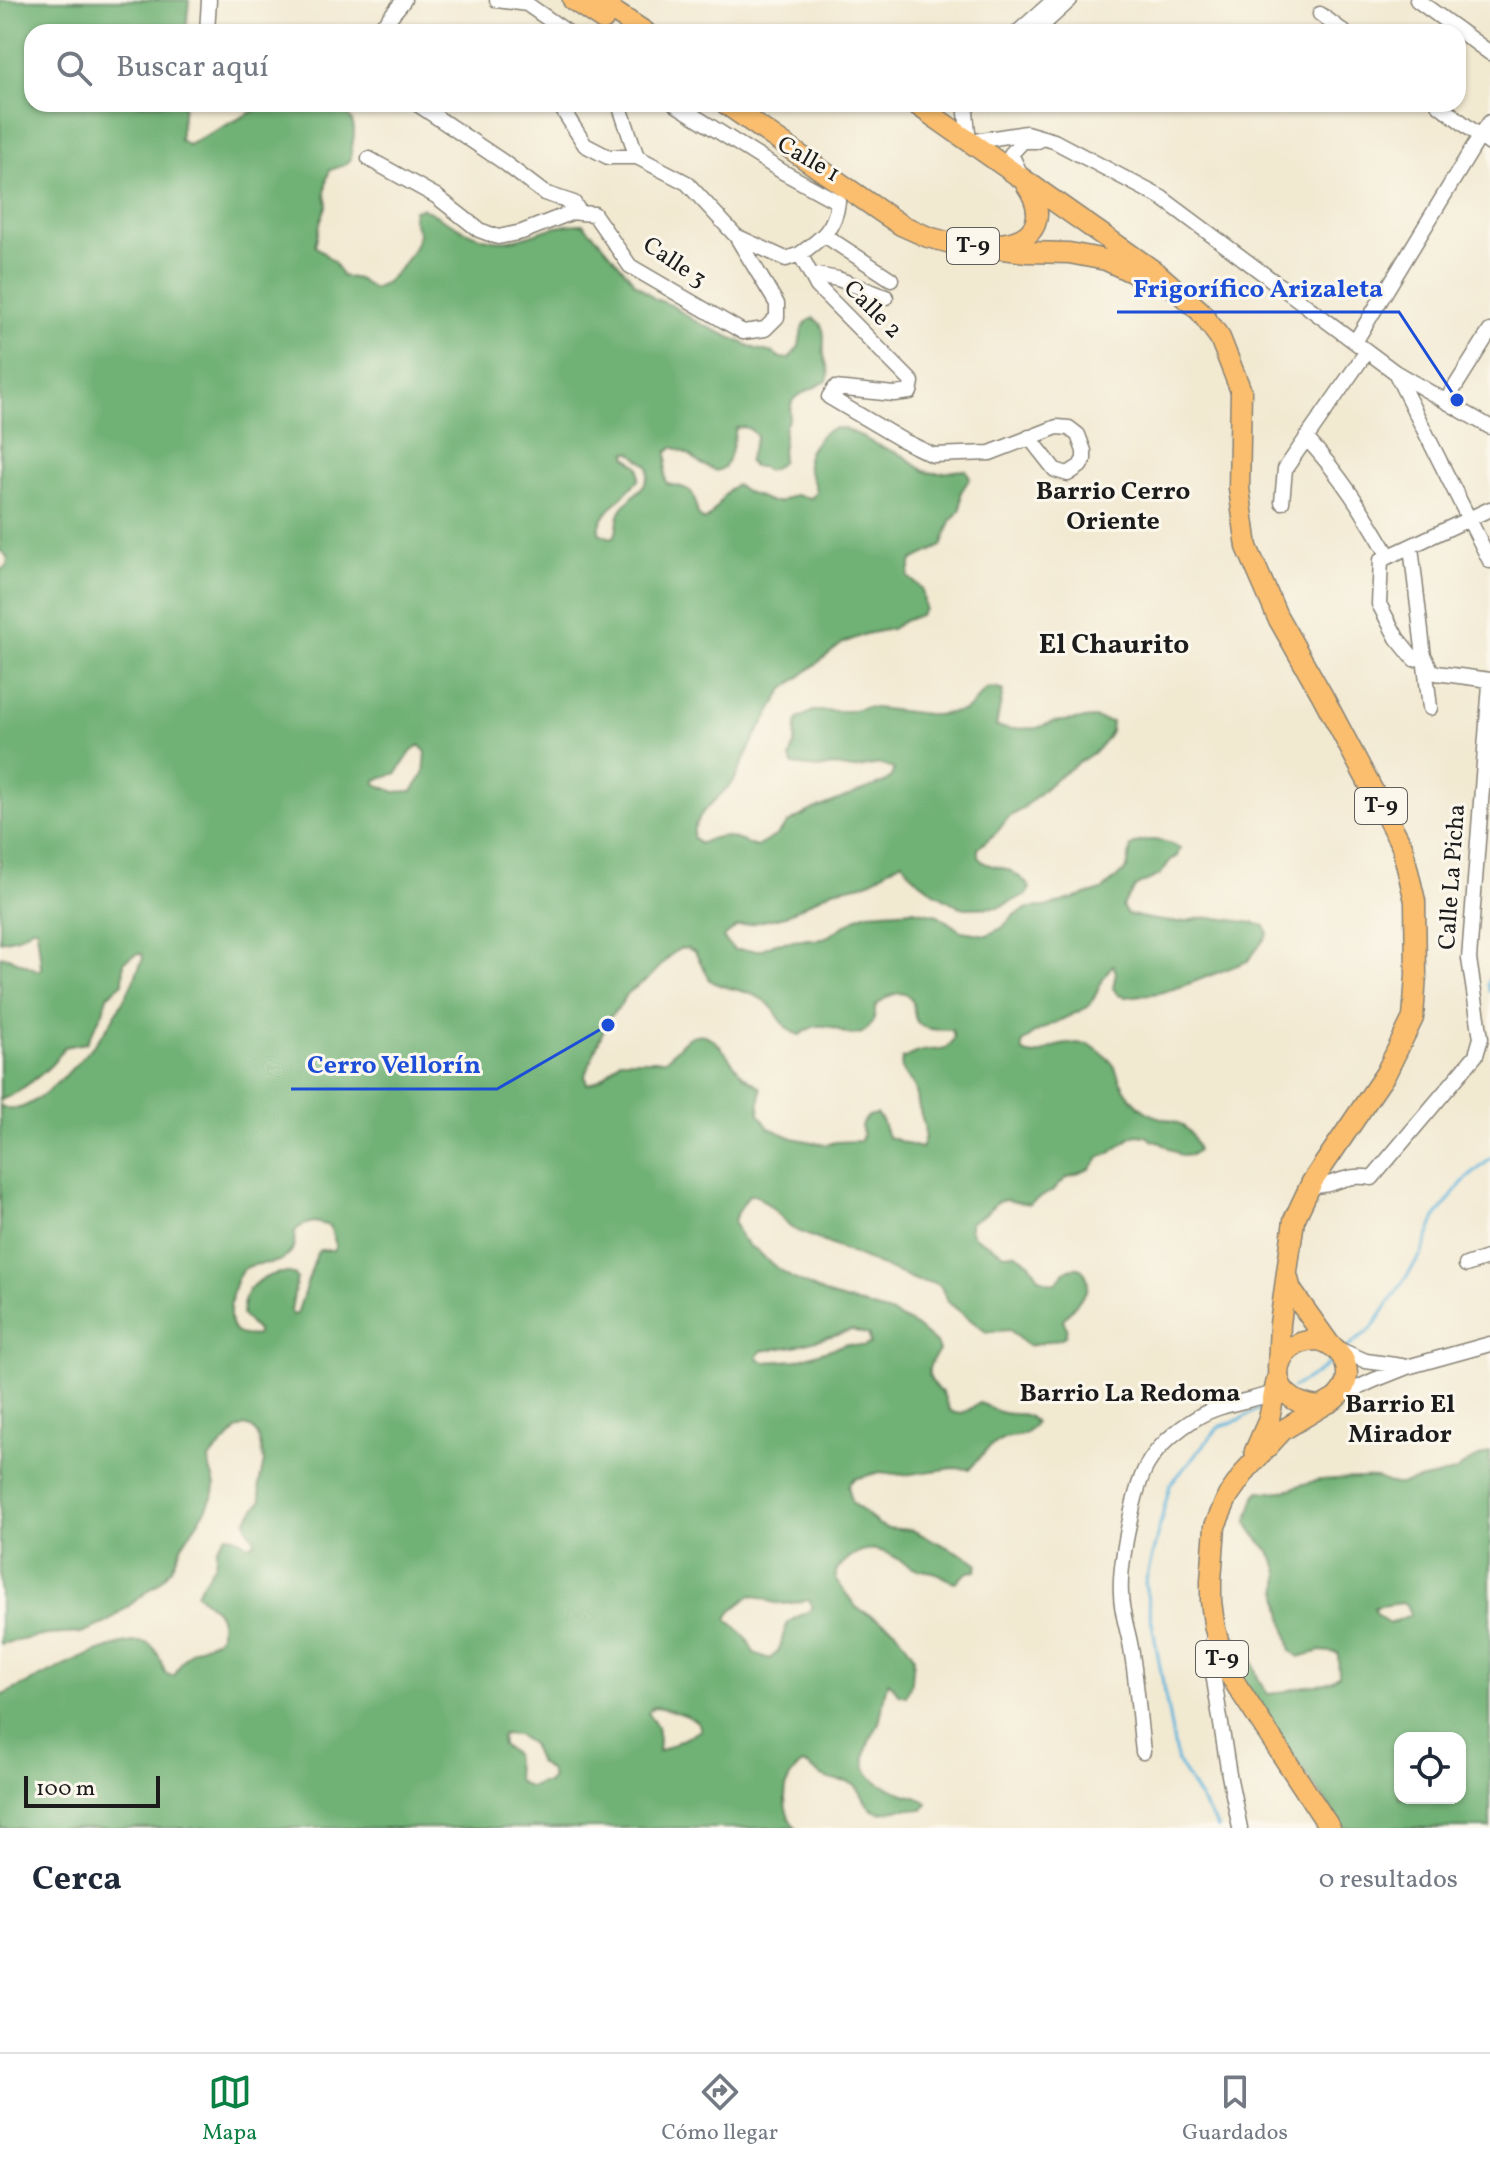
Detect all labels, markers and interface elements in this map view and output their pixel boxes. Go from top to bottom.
search box [24,24,1466,112]
icon: search [52,46,96,90]
text: Buscar aquí [116,47,269,89]
street label: Calle 1 [770,128,846,192]
road number: T-9 [947,228,999,264]
street label: Calle 3 [635,229,713,297]
callout: Frigorífico Arizaleta [1117,262,1399,312]
text: Frigorífico Arizaleta [1133,272,1383,308]
street label: Calle 2 [835,273,909,347]
district label: Barrio Cerro Oriente [1036,474,1190,540]
district label: El Chaurito [1039,626,1189,665]
road number: T-9 [1355,788,1407,824]
street label: Calle La Picha [1431,803,1475,951]
callout: Cerro Vellorín [291,1039,497,1089]
text: Cerro Vellorín [307,1048,481,1084]
district label: Barrio La Redoma [1019,1376,1241,1412]
district label: Barrio El Mirador [1345,1387,1455,1453]
road number: T-9 [1196,1641,1248,1677]
map controls [1394,1732,1466,1804]
button: locate [1394,1732,1466,1804]
scale bar [24,1772,160,1808]
text: 100 m [36,1774,95,1805]
text: Cerca [32,1857,122,1904]
text: 0 resultados [1319,1862,1458,1898]
tab: Mapa [202,2070,257,2149]
tab: Cómo llegar [661,2070,778,2149]
tab: Guardados [1182,2070,1288,2149]

